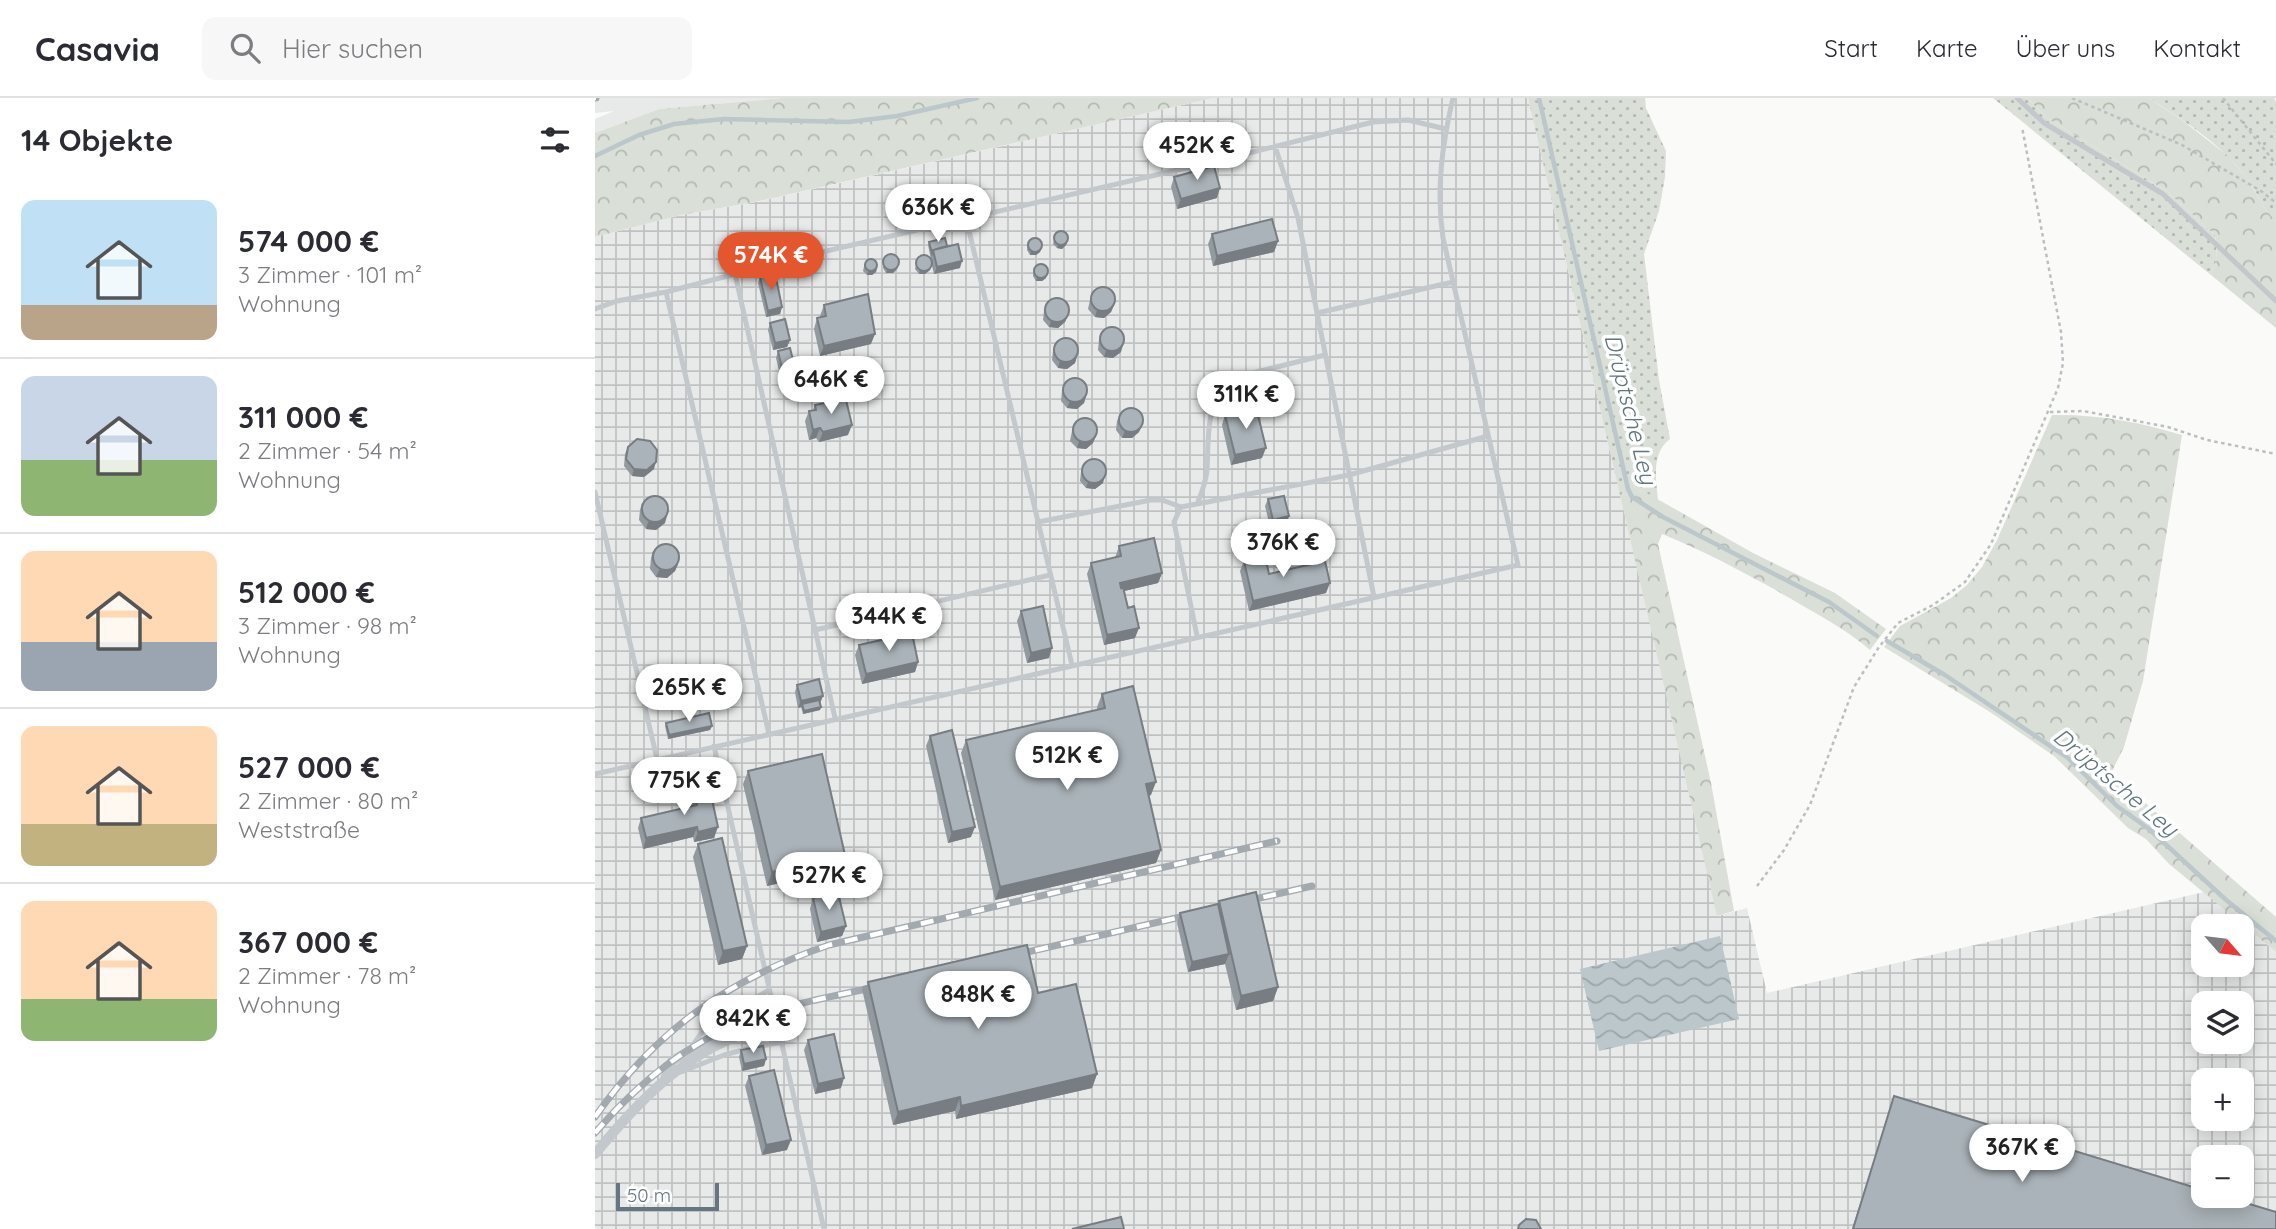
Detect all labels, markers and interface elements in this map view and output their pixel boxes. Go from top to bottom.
search box [202,17,692,80]
text: Casavia [35,28,160,69]
icon: search [226,29,264,67]
text: Hier suchen [282,32,423,65]
text: Start [1824,33,1878,63]
text: Karte [1916,33,1977,63]
text: Über uns [2015,33,2115,63]
text: Kontakt [2153,33,2241,63]
text: 14 Objekte [21,121,173,159]
icon: filters [536,121,574,159]
pin: 452K € [1140,122,1254,182]
text: 452K € [1159,130,1235,159]
pin: 636K € [881,184,995,244]
text: 636K € [901,192,975,221]
text: 574 000 € [238,222,379,260]
icon: home [77,228,161,312]
pin: 574K € [714,232,828,292]
text: 574K € [734,240,808,269]
text: 3 Zimmer · 101 m² [238,260,422,289]
text: Wohnung [238,289,341,318]
water label: Drüptsche Ley [1598,331,1664,489]
pin: 646K € [774,356,888,416]
text: 646K € [794,364,868,393]
pin: 311K € [1189,372,1303,431]
text: 311K € [1213,379,1279,408]
text: 311 000 € [238,398,368,436]
icon: home [77,404,161,488]
text: 2 Zimmer · 54 m² [238,436,417,465]
text: Wohnung [238,465,341,494]
pin: 376K € [1226,519,1340,579]
text: 376K € [1247,527,1319,556]
text: 512 000 € [238,573,375,611]
icon: home [77,579,161,663]
pin: 344K € [832,594,946,653]
text: 344K € [851,601,927,630]
text: 3 Zimmer · 98 m² [238,611,417,640]
text: Wohnung [238,640,341,669]
pin: 265K € [632,664,746,724]
text: 265K € [652,672,726,701]
water label: Drüptsche Ley [2048,721,2186,844]
pin: 512K € [1010,732,1124,792]
text: 512K € [1031,740,1103,769]
text: 527 000 € [238,748,380,786]
icon: home [77,754,161,838]
pin: 775K € [627,758,741,817]
text: 775K € [647,765,721,794]
text: 2 Zimmer · 80 m² [238,786,418,815]
text: Weststraße [238,815,360,844]
pin: 527K € [772,852,886,912]
text: 527K € [792,860,866,889]
north arrow [2191,914,2254,976]
map controls [2191,914,2254,1208]
text: 367 000 € [238,923,378,961]
icon: home [77,929,161,1013]
text: 2 Zimmer · 78 m² [238,961,416,990]
pin: 848K € [921,972,1035,1031]
text: 848K € [941,979,1015,1008]
text: Wohnung [238,990,341,1019]
button: layers [2191,991,2254,1054]
pin: 842K € [696,996,810,1055]
text: 842K € [715,1003,791,1032]
button: + [2191,1068,2254,1131]
pin: 367K € [1965,1124,2079,1184]
text: 367K € [1985,1132,2059,1161]
button: − [2191,1145,2254,1208]
scale bar [616,1180,719,1212]
text: 50 m [627,1183,671,1207]

